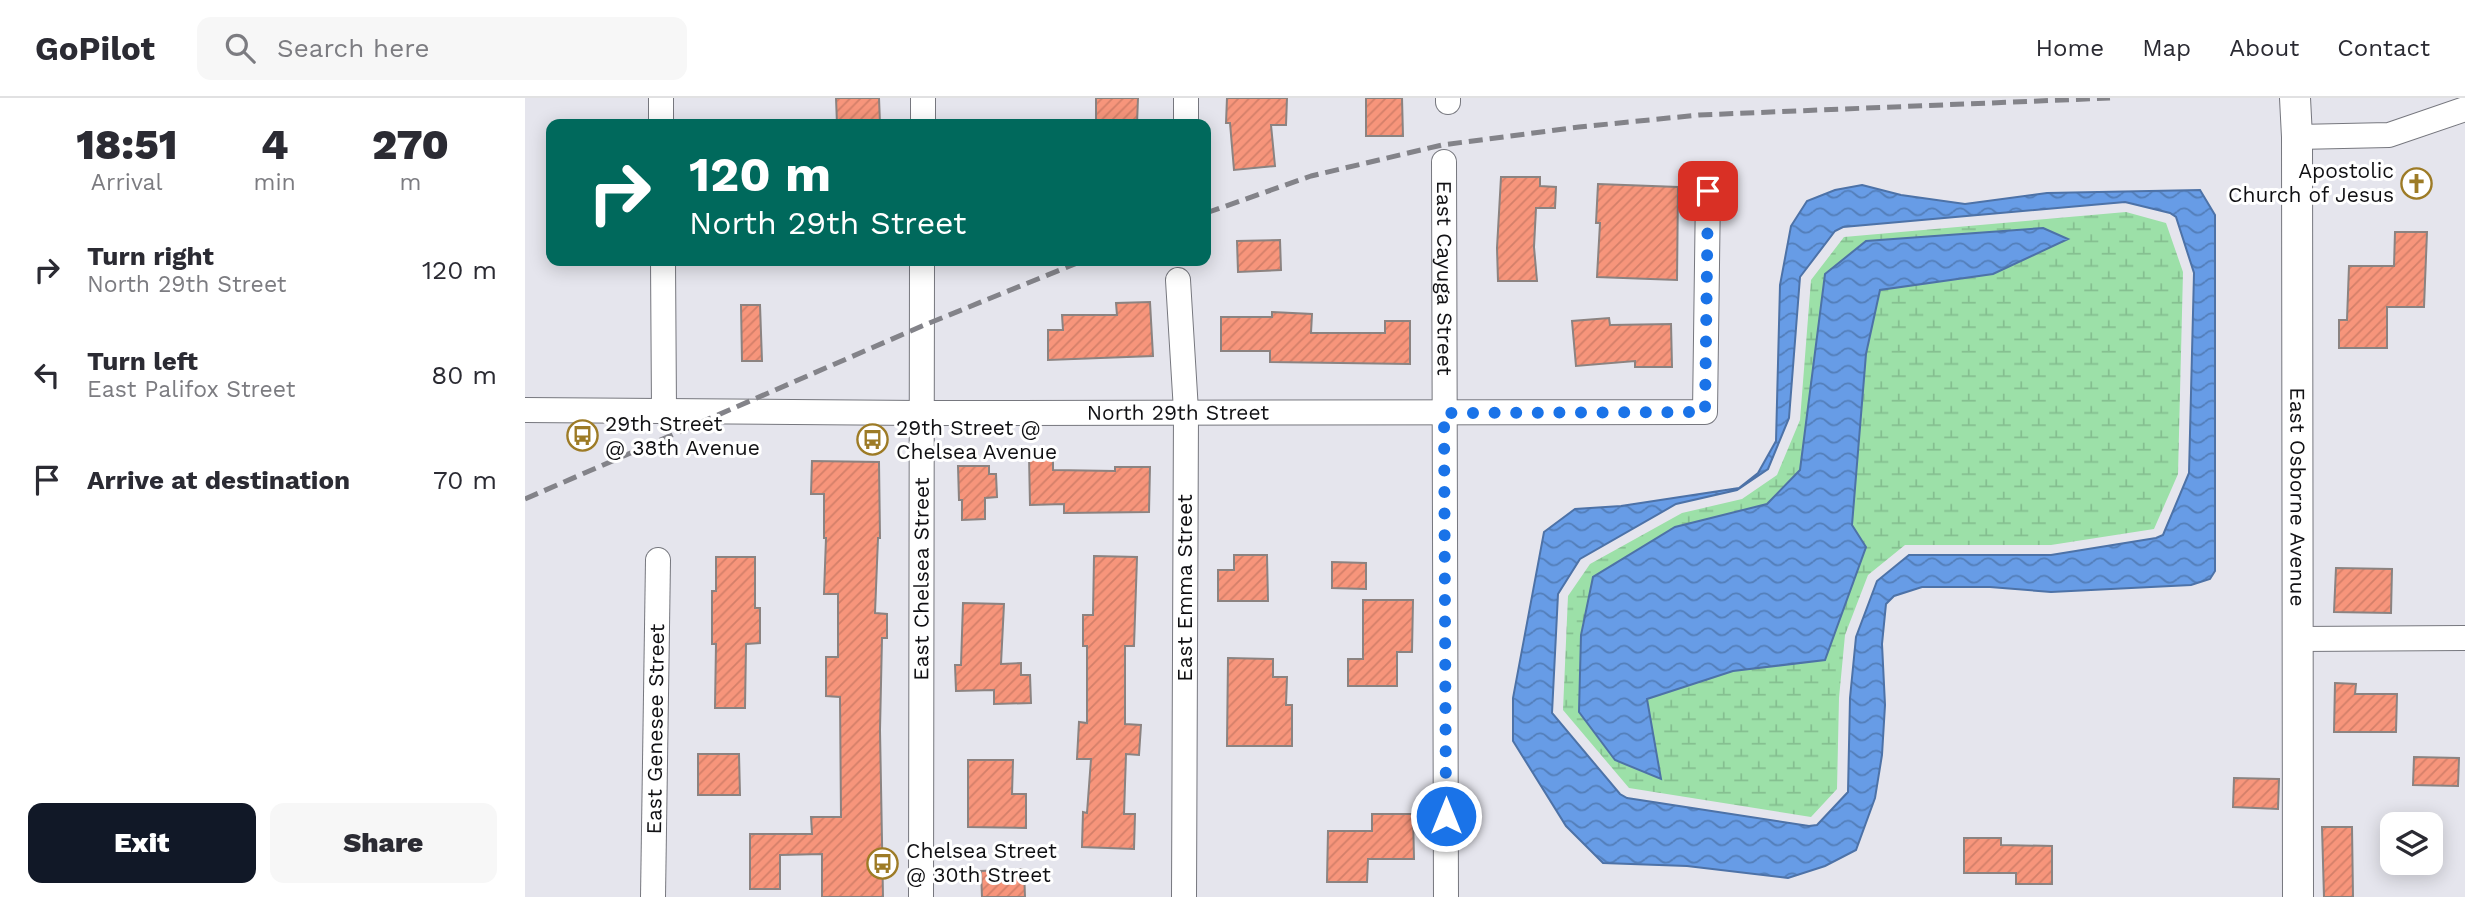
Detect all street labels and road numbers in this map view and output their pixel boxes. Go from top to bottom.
street label: East Cayuga Street [1432,181,1458,376]
street label: East Osborne Avenue [2285,387,2311,607]
street label: North 29th Street [1087,400,1269,425]
street label: East Chelsea Street [908,477,934,681]
street label: East Emma Street [1172,494,1197,682]
street label: East Genesee Street [641,623,669,834]

